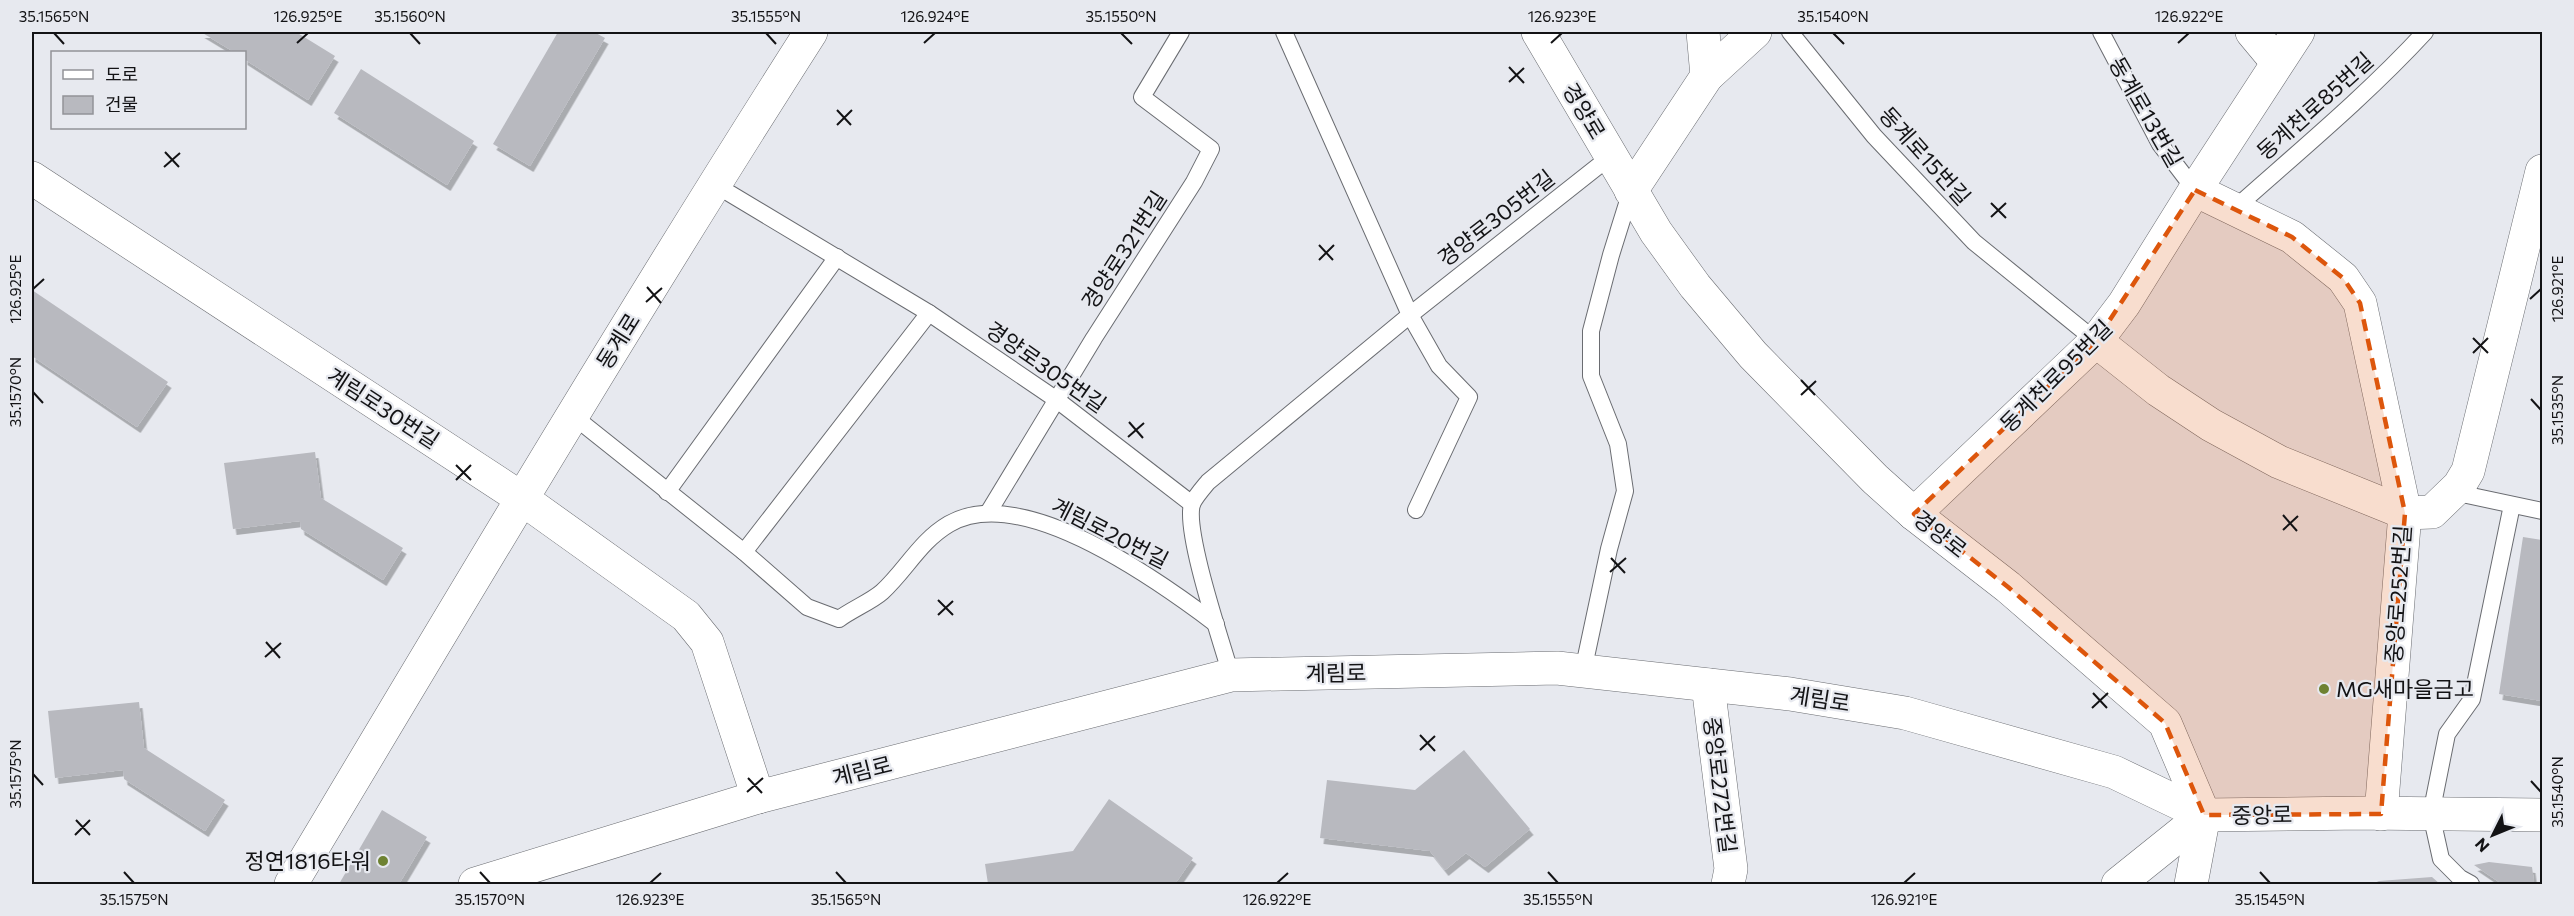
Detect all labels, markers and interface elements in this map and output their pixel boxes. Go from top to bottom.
text: 35.1565°N [19,7,89,25]
text: 126.925°E [274,7,342,25]
text: 35.1560°N [374,7,446,25]
text: 35.1555°N [731,7,801,25]
text: 126.924°E [901,7,970,25]
text: 35.1550°N [1085,7,1157,25]
text: 126.923°E [1528,7,1596,25]
text: 35.1540°N [1797,7,1869,25]
text: 126.922°E [2155,7,2223,25]
street label: 동계천로85번길 [2251,46,2378,165]
legend [51,51,246,129]
street label: 동계로13번길 [2104,52,2189,172]
text: 도로 [105,63,138,85]
street label: 경양로 [1557,78,1612,144]
text: 건물 [105,93,138,115]
street label: 동계로15번길 [1874,101,1977,210]
street label: 경양로305번길 [1432,164,1559,272]
street label: 경양로321번길 [1075,186,1172,314]
text: 126.925°E [6,255,24,323]
text: 126.921°E [2548,256,2566,322]
street label: 동계로 [590,308,645,374]
street label: 동계천로95번길 [1994,314,2117,437]
street label: 경양로305번길 [981,315,1112,418]
text: 35.1570°N [6,357,24,427]
street label: 계림로30번길 [322,361,444,454]
text: 35.1535°N [2548,375,2566,445]
street label: 계림로20번길 [1047,492,1173,574]
street label: 경양로 [1908,504,1973,563]
street label: 중앙로252번길 [2379,524,2416,664]
street label: 계림로 [1305,658,1367,687]
place label: MG새마을금고 [2336,675,2474,702]
street label: 계림로 [1788,680,1852,717]
marker: MG새마을금고 [2317,682,2331,696]
street label: 중앙로272번길 [1699,715,1742,855]
text: 35.1575°N [6,739,24,809]
street label: 계림로 [829,750,895,791]
text: 35.1540°N [2548,756,2566,828]
street label: 중앙로 [2231,800,2293,829]
north arrow [2463,805,2523,865]
text: N [2471,835,2493,856]
place label: 정연1816타워 [245,847,371,874]
marker: 정연1816타워 [376,854,390,868]
text: 35.1575°N [99,890,169,908]
text: 35.1570°N [455,890,525,908]
text: 126.923°E [616,890,684,908]
text: 35.1565°N [811,890,881,908]
text: 126.922°E [1243,890,1311,908]
text: 35.1555°N [1523,890,1593,908]
text: 126.921°E [1871,890,1937,908]
text: 35.1545°N [2235,890,2305,908]

